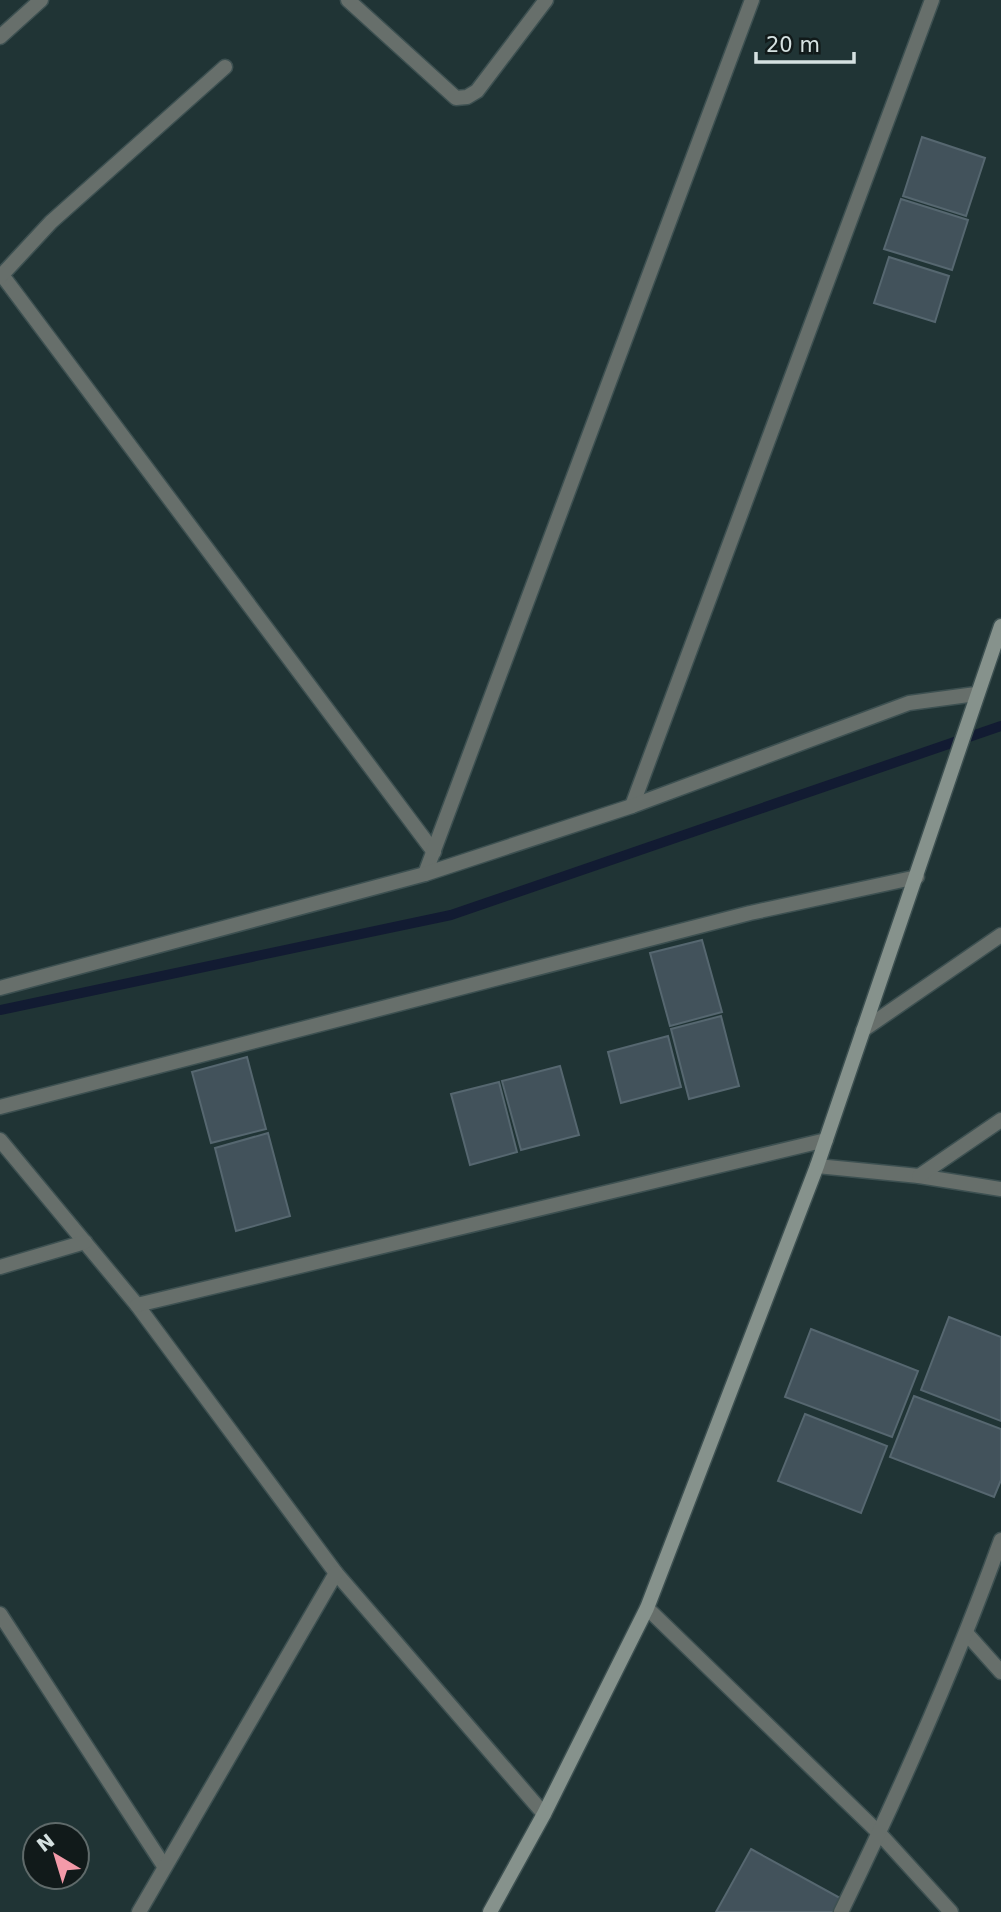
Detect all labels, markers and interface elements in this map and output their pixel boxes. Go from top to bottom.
scale bar [756,21,854,65]
text: 20 m [766,33,820,57]
north arrow [21,1821,91,1891]
text: N [32,1829,59,1856]

